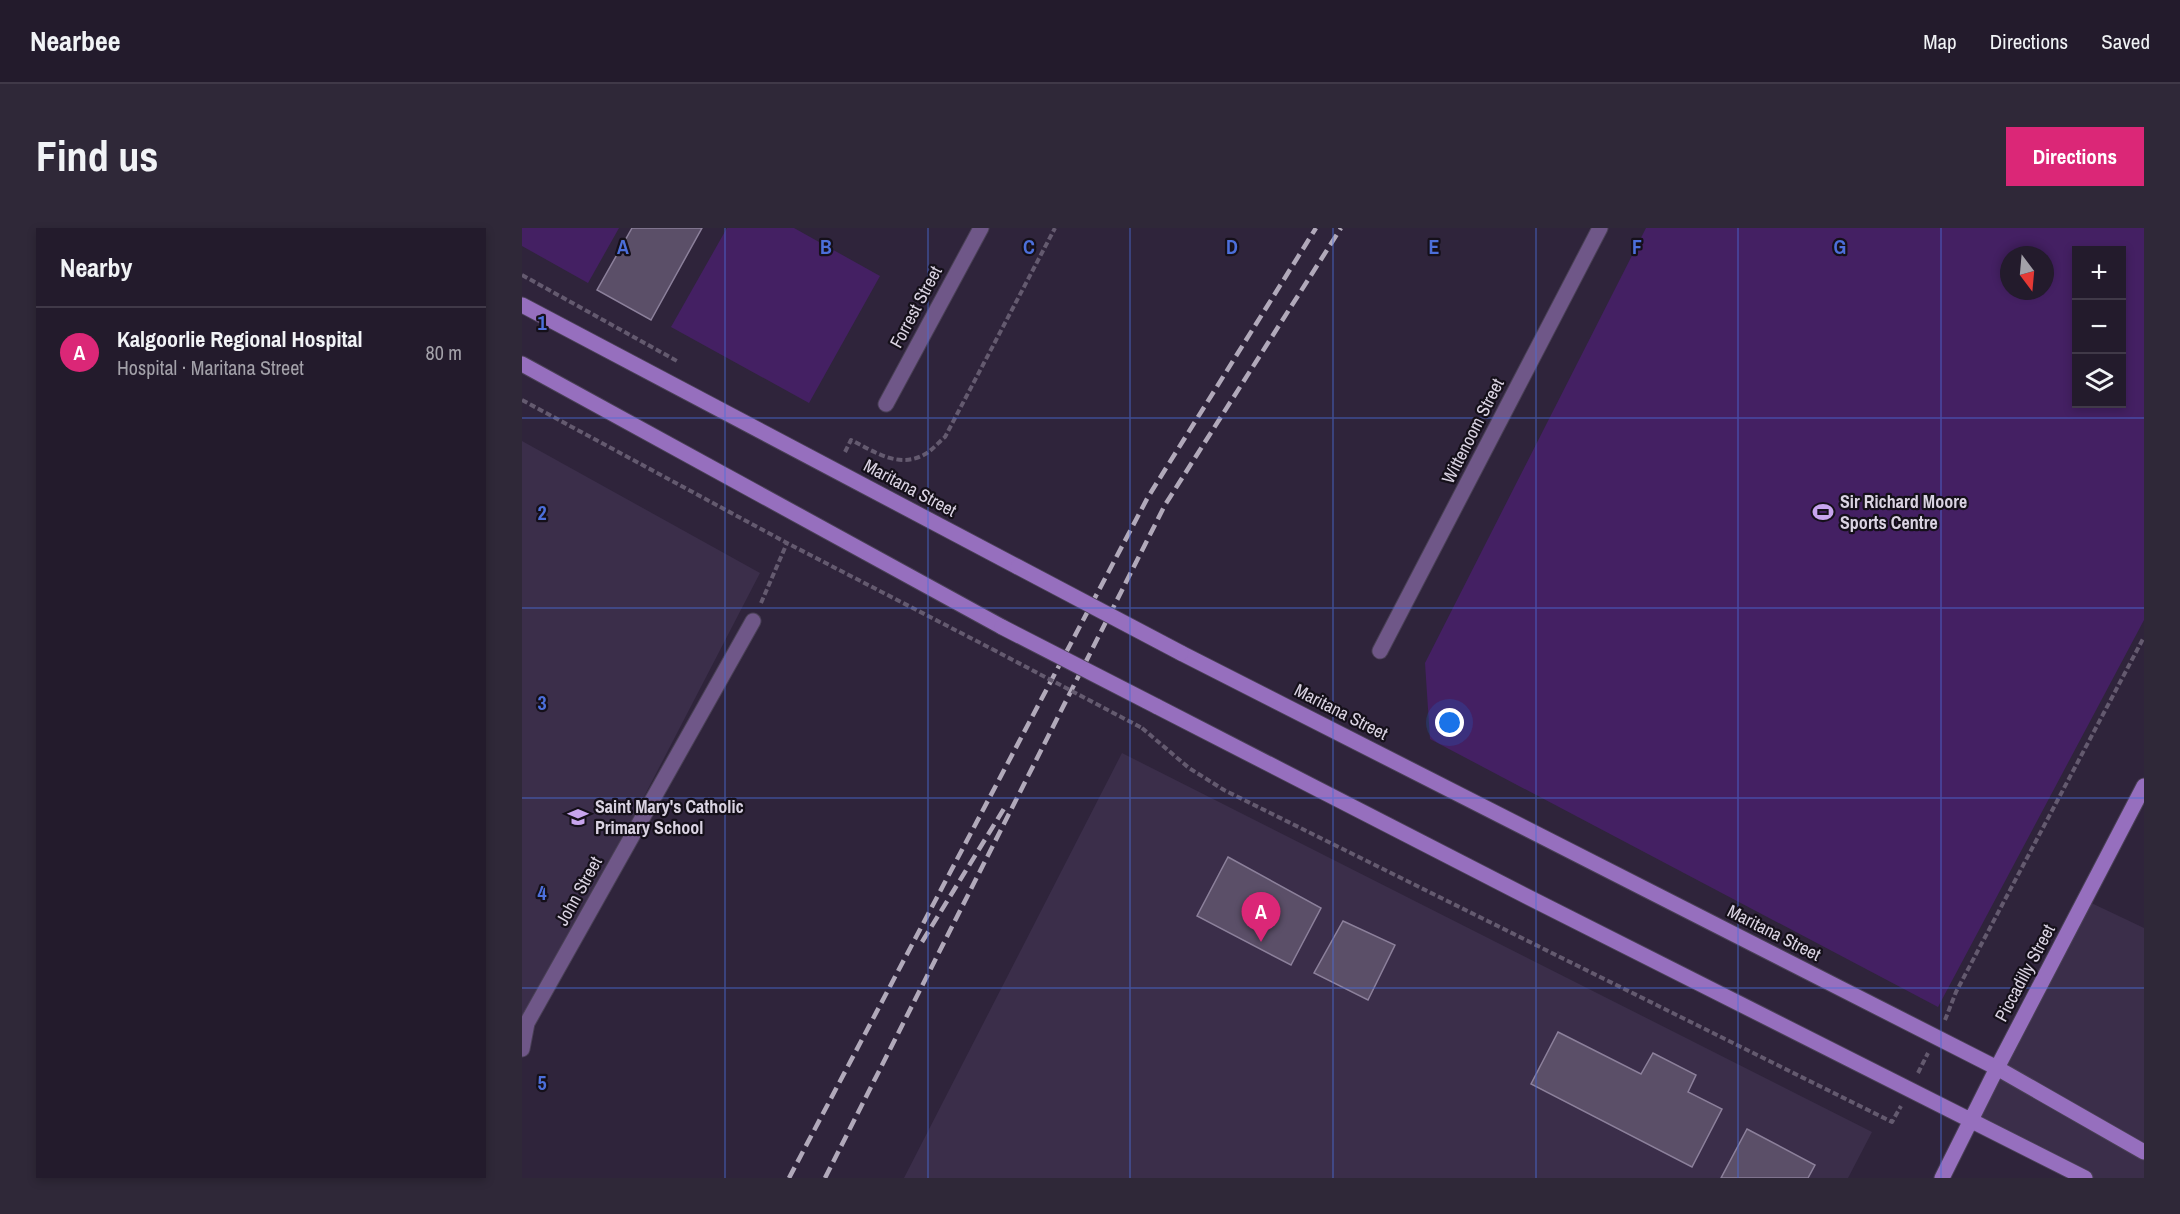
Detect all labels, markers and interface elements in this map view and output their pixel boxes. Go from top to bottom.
text: Nearbee [30,22,121,60]
text: Map [1923,27,1957,56]
text: Directions [1990,27,2068,56]
text: Saved [2101,27,2150,56]
button: Directions [2006,127,2144,186]
text: Find us [36,128,158,184]
text: A [617,233,629,260]
text: B [820,233,832,260]
text: C [1023,233,1035,260]
text: D [1226,233,1238,260]
text: E [1429,233,1440,260]
text: F [1632,233,1642,260]
text: G [1834,233,1846,260]
north arrow [2000,246,2054,300]
map controls [2072,246,2126,408]
button: + [2072,246,2126,300]
text: Nearby [60,250,132,285]
street label: Forrest Street [884,261,948,352]
button: − [2072,300,2126,354]
text: 1 [537,309,547,336]
text: Kalgoorlie Regional Hospital [117,324,363,354]
text: A [74,339,85,366]
text: 80 m [426,339,462,366]
text: Hospital · Maritana Street [117,354,304,381]
button: layers [2072,354,2126,408]
street label: Wittenoom Street [1435,374,1510,488]
street label: Maritana Street [859,453,961,522]
place label: Sir Richard Moore Sports Centre [1840,489,1967,535]
text: 2 [537,499,547,526]
sports icon: Sir Richard Moore Sports Centre [1811,500,1835,524]
street label: Maritana Street [1290,677,1392,746]
text: 3 [537,689,547,716]
your location [1435,708,1464,737]
place label: Saint Mary's Catholic Primary School [595,794,744,840]
school or university icon: Saint Mary's Catholic Primary School [566,805,590,829]
street label: John Street [549,852,608,930]
text: 4 [537,879,547,906]
pin: A [1242,892,1280,942]
street label: Maritana Street [1723,898,1825,967]
street label: Piccadilly Street [1988,920,2061,1026]
text: 5 [537,1069,547,1096]

